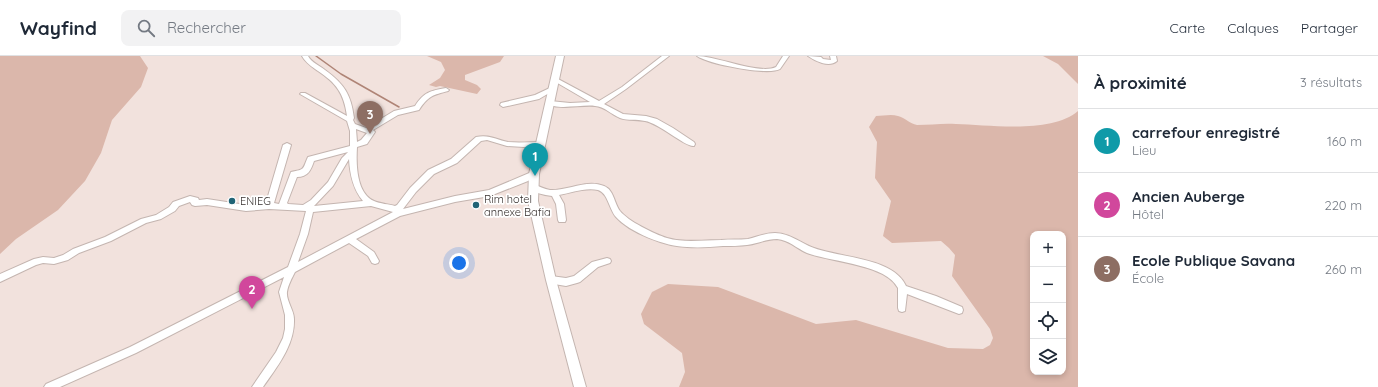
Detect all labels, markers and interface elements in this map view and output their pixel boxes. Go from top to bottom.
search box [121,10,401,46]
text: Wayfind [20,16,97,40]
icon: search [135,17,157,39]
text: Rechercher [167,18,246,37]
text: Carte [1170,19,1205,37]
text: Calques [1227,19,1279,37]
text: Partager [1301,19,1358,37]
text: À proximité [1094,72,1187,93]
text: 3 résultats [1300,74,1362,90]
pin: 3 [357,101,383,134]
text: carrefour enregistré [1132,123,1280,142]
text: 1 [1104,133,1110,149]
text: 160 m [1327,133,1362,149]
text: Lieu [1132,142,1156,158]
pin: 1 [522,143,548,176]
text: Ancien Auberge [1132,187,1245,206]
place label: Rim hotel annexe Bafia [484,192,551,219]
place label: ENIEG [240,194,271,208]
marker: ENIEG [227,196,237,206]
text: 2 [1103,197,1111,213]
text: 220 m [1324,197,1362,213]
marker: Rim hotel annexe Bafia [471,200,481,210]
text: Hôtel [1132,206,1164,222]
map controls [1030,231,1066,375]
button: + [1030,231,1066,267]
text: Ecole Publique Savana [1132,251,1295,270]
your location [449,253,469,273]
text: 3 [1104,261,1110,277]
text: 260 m [1325,261,1362,277]
button: − [1030,267,1066,303]
text: École [1132,270,1164,286]
pin: 2 [239,276,265,309]
button: locate [1030,303,1066,339]
button: layers [1030,339,1066,375]

